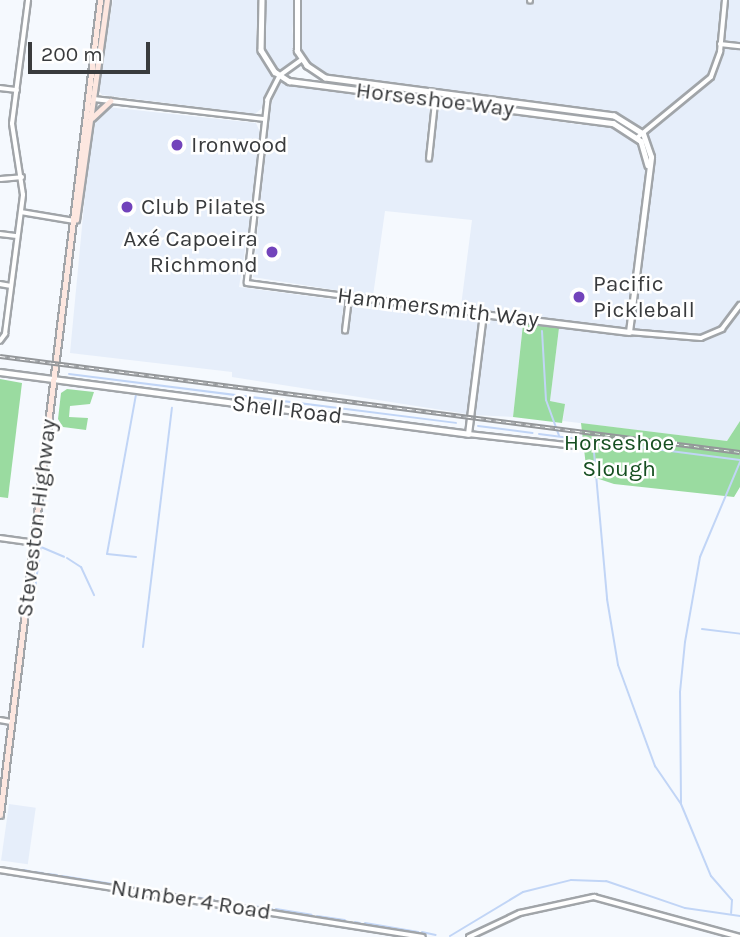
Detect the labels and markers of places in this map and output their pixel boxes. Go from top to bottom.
place label: Ironwood [191,131,288,159]
marker: Ironwood [169,137,185,153]
place label: Club Pilates [141,193,266,221]
marker: Club Pilates [119,199,135,215]
place label: Axé Capoeira Richmond [123,225,258,279]
marker: Axé Capoeira Richmond [264,244,280,260]
place label: Pacific Pickleball [593,270,695,324]
marker: Pacific Pickleball [571,289,587,305]

